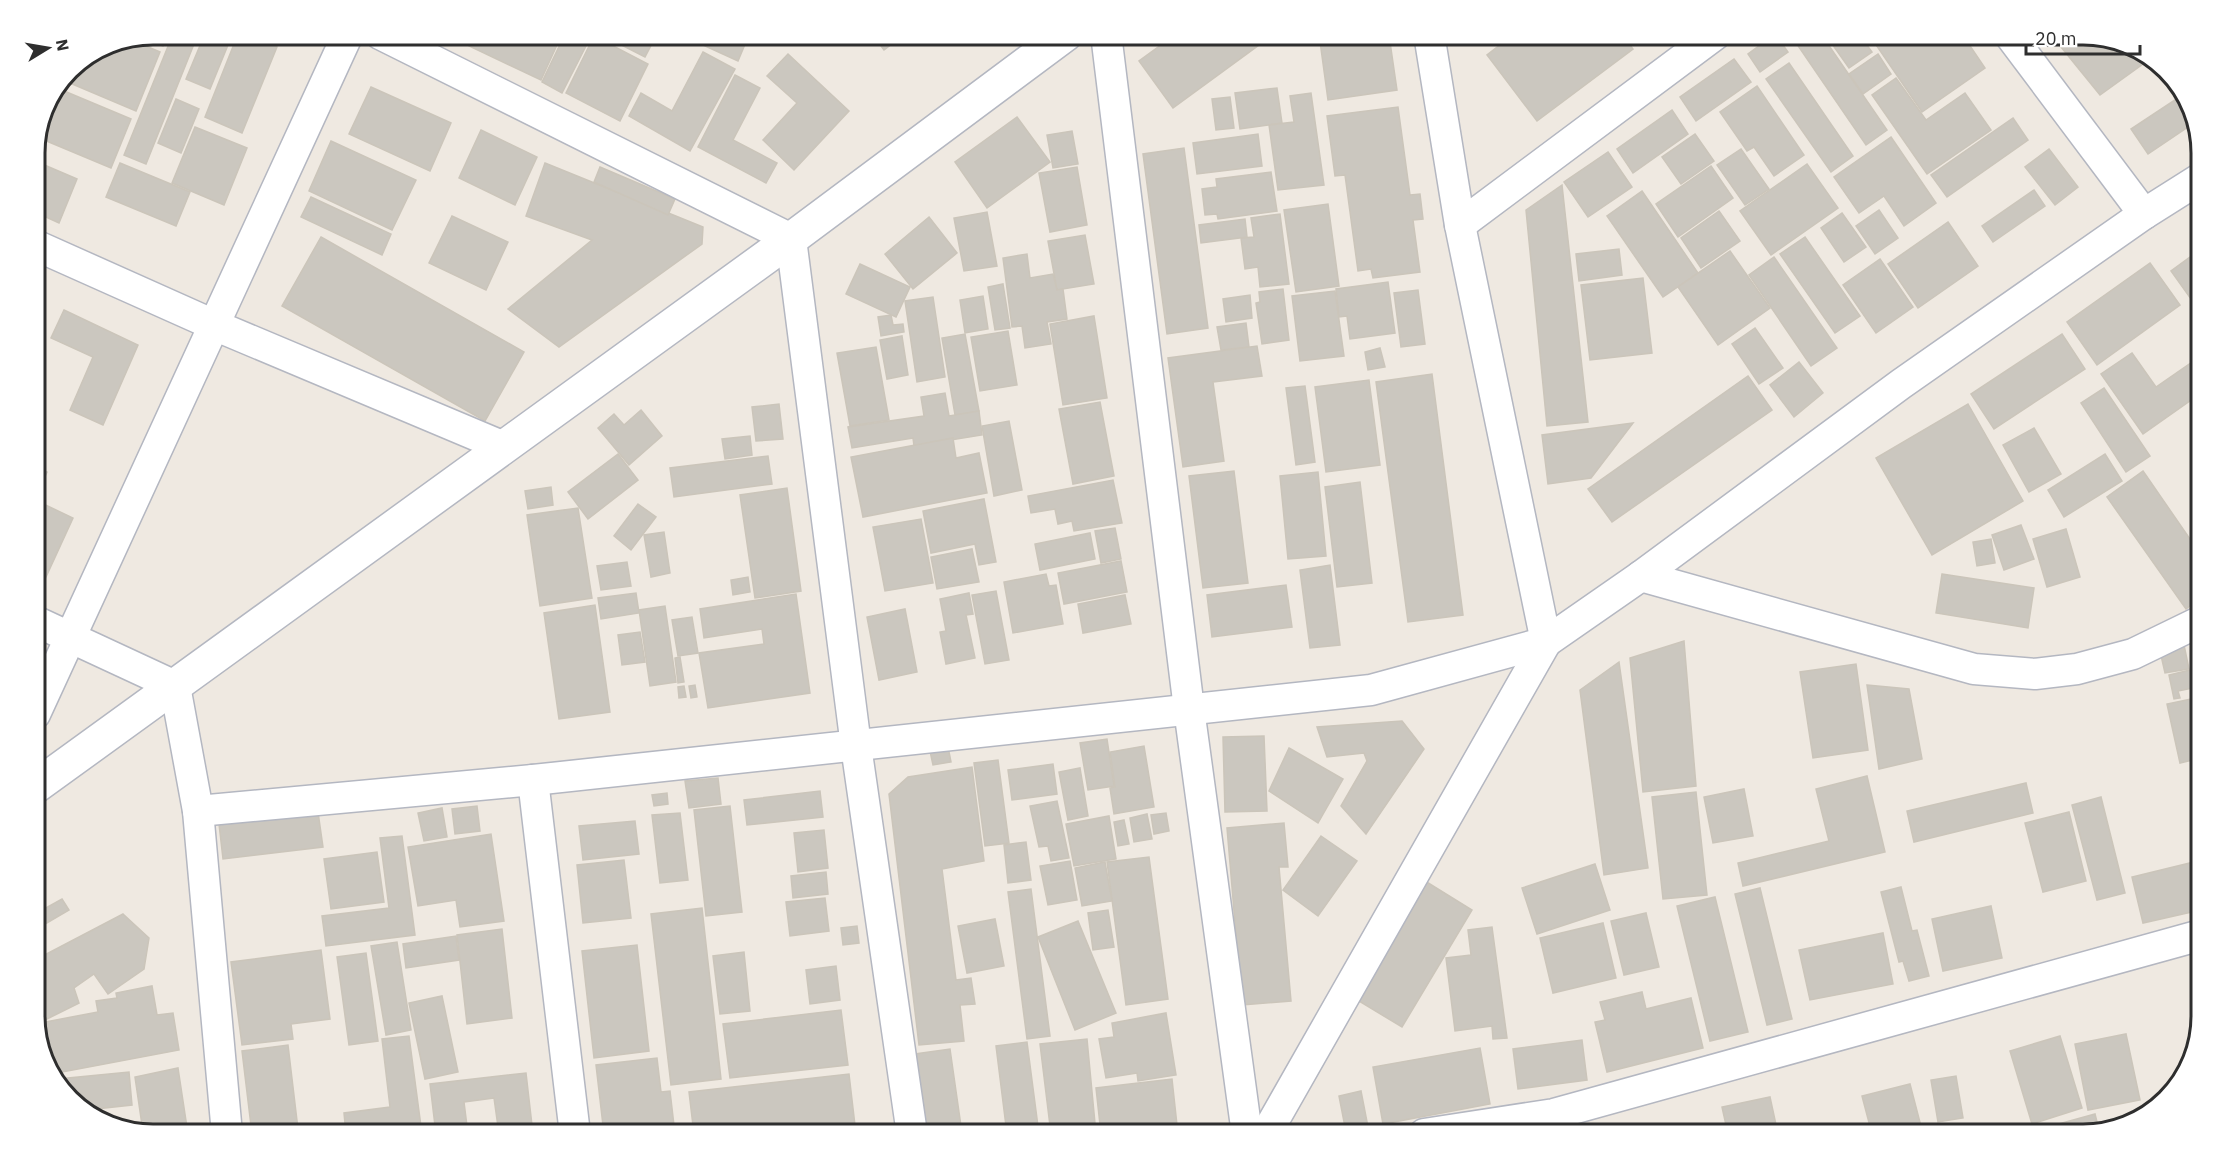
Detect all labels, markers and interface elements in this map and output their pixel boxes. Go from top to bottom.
north arrow [18,18,78,78]
scale bar [2026,18,2140,56]
text: 20 m [2035,27,2077,50]
text: N [52,38,74,53]

